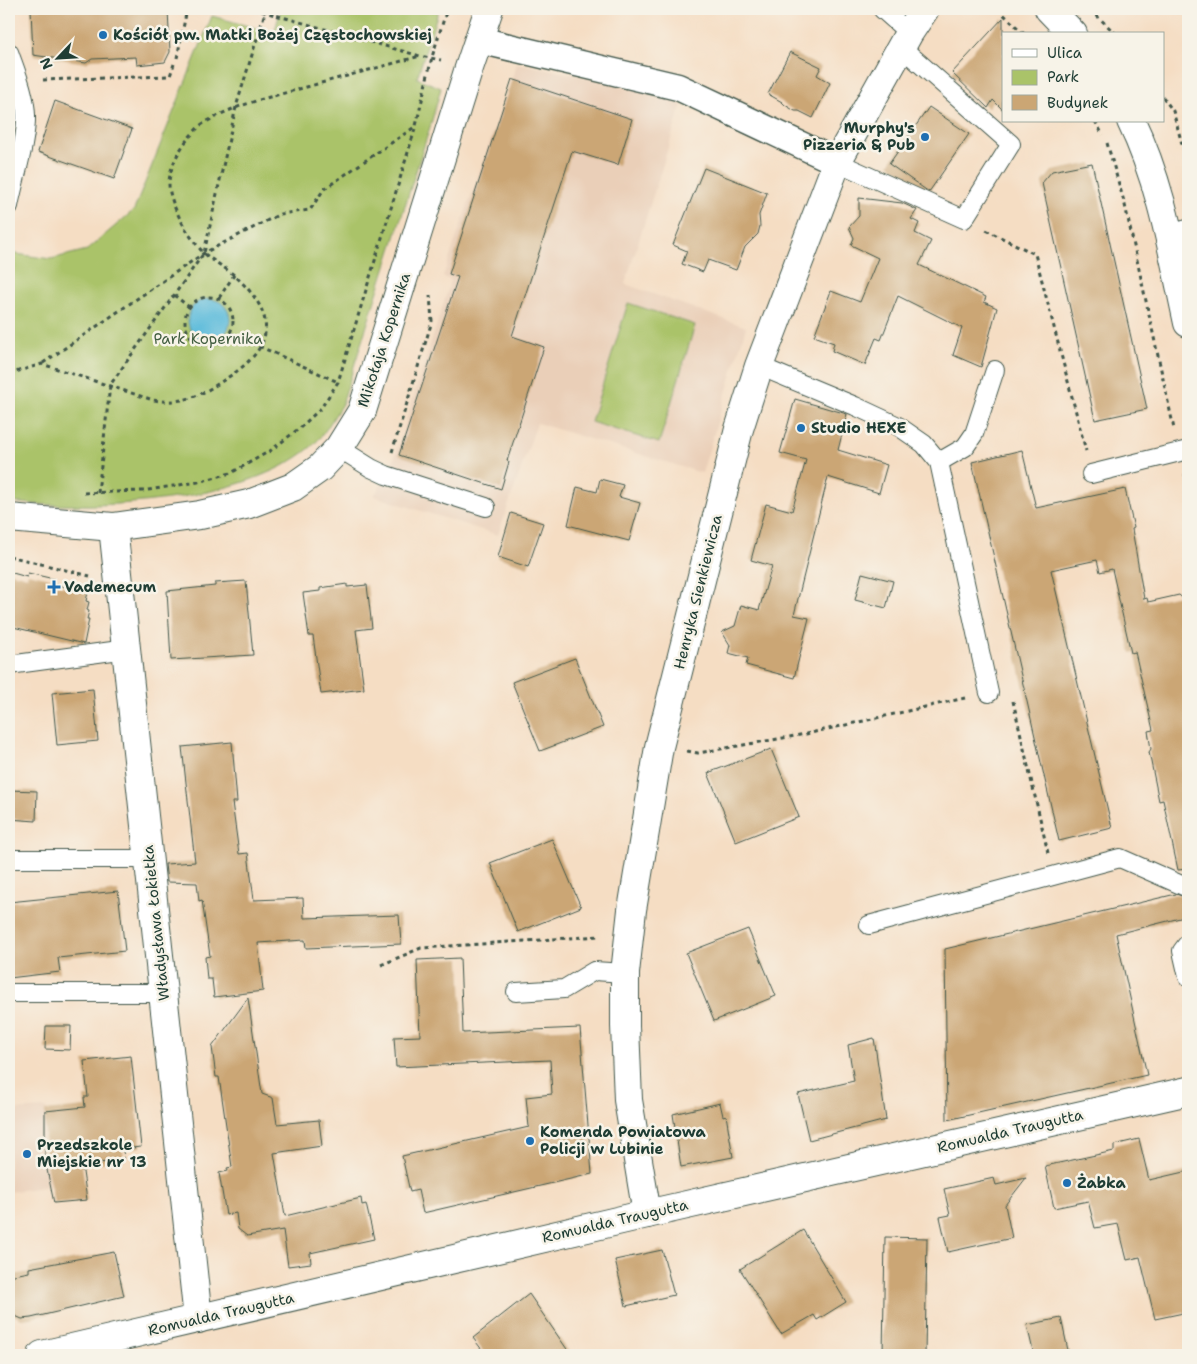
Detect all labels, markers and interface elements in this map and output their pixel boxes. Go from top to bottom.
place label: Kościół pw. Matki Bożej Częstochowskiej [113,25,432,45]
marker: Kościół pw. Matki Bożej Częstochowskiej [97,29,109,41]
north arrow [32,32,82,82]
legend [1002,32,1164,122]
text: Ulica [1047,43,1083,63]
text: N [36,55,57,72]
text: Park [1047,67,1079,87]
text: Budynek [1047,93,1108,113]
place label: Murphy's Pizzeria & Pub [803,118,915,155]
marker: Murphy's Pizzeria & Pub [919,131,931,143]
street label: Mikołaja Kopernika [353,270,415,410]
park label: Park Kopernika [153,329,263,349]
place label: Studio HEXE [811,418,907,438]
marker: Studio HEXE [795,422,807,434]
street label: Henryka Sienkiewicza [669,512,727,671]
place label: Vademecum [64,577,156,597]
marker: Vademecum [48,581,60,593]
street label: Władysława Łokietka [138,844,174,1002]
street label: Romualda Traugutta [935,1104,1086,1158]
place label: Komenda Powiatowa Policji w Lubinie [540,1122,707,1159]
place label: Przedszkole Miejskie nr 13 [37,1135,146,1172]
marker: Komenda Powiatowa Policji w Lubinie [524,1135,536,1147]
marker: Przedszkole Miejskie nr 13 [21,1148,33,1160]
place label: Żabka [1077,1173,1127,1193]
marker: Żabka [1061,1177,1073,1189]
street label: Romualda Traugutta [540,1194,691,1248]
street label: Romualda Traugutta [146,1287,297,1341]

